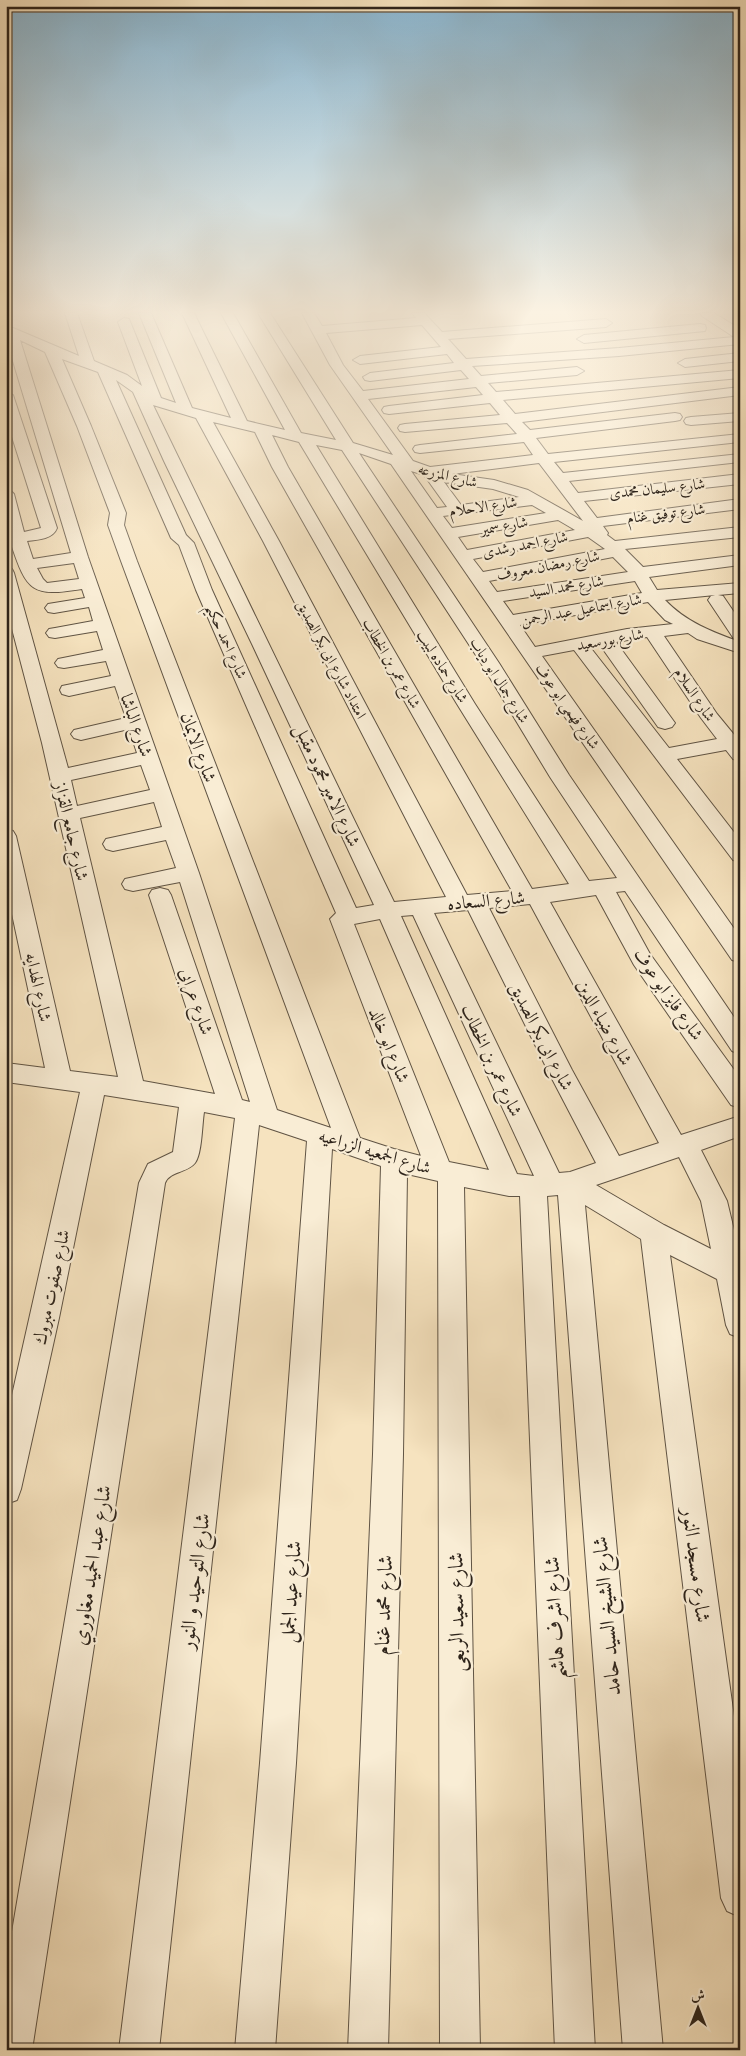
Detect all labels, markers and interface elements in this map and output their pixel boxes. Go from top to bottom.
street label: شارع المزرعه [415,457,480,495]
street label: شارع سليمان محمدى [608,473,706,506]
street label: شارع الاحلام [448,491,519,524]
street label: شارع توفيق غنام [626,498,707,531]
street label: شارع سمير [477,510,530,543]
street label: شارع احمد رشدى [480,525,570,566]
street label: شارع رمضان معروف [495,545,602,588]
street label: شارع محمد السيد [527,570,606,605]
street label: شارع اسماعيل عبد الرحمن [519,588,644,633]
street label: امتداد شارع ابى بكر الصديق [289,596,372,724]
street label: شارع احمد حكيم [197,600,253,684]
street label: شارع عمر بن الخطاب [355,614,426,714]
street label: شارع بورسعيد [575,623,646,658]
street label: شارع حماده لبيب [410,625,474,708]
street label: شارع جمال ابو دياب [463,633,535,729]
street label: شارع فهمي ابو عوف [527,659,605,755]
street label: شارع السلام [667,663,721,727]
street label: شارع الباشا [112,690,160,761]
street label: شارع الايمان [172,708,224,787]
street label: شارع الامير محمود مقبل [286,719,368,852]
street label: شارع جامع القزاز [44,777,97,884]
street label: شارع السعاده [446,883,526,919]
street label: شارع فايز ابو عوف [626,942,711,1047]
street label: شارع الهدايه [17,950,59,1025]
street label: شارع عرابى [171,964,221,1039]
street label: شارع ضياء الدين [568,974,640,1071]
street label: شارع ابى بكر الصديق [501,977,581,1096]
street label: شارع عمر بن الخطاب [452,999,530,1122]
street label: شارع ابو خالد [361,1003,417,1087]
street label: شارع الجمعيه الزراعيه [315,1121,435,1183]
street label: شارع صفوت مبروك [26,1227,78,1348]
street label: شارع عبد الحميد مغاوري [63,1483,122,1648]
street label: شارع مسجد النور [671,1504,719,1625]
street label: شارع التوحيد و النور [170,1511,221,1653]
street label: شارع الشيخ السيد حامد [584,1535,632,1697]
street label: شارع عيد الجمل [271,1540,312,1644]
street label: شارع سعيد الربعى [439,1552,476,1672]
street label: شارع محمد غنام [366,1554,403,1656]
street label: شارع اشرف هاشم [535,1555,579,1680]
north arrow [674,1984,724,2034]
text: ش [691,1985,705,2005]

